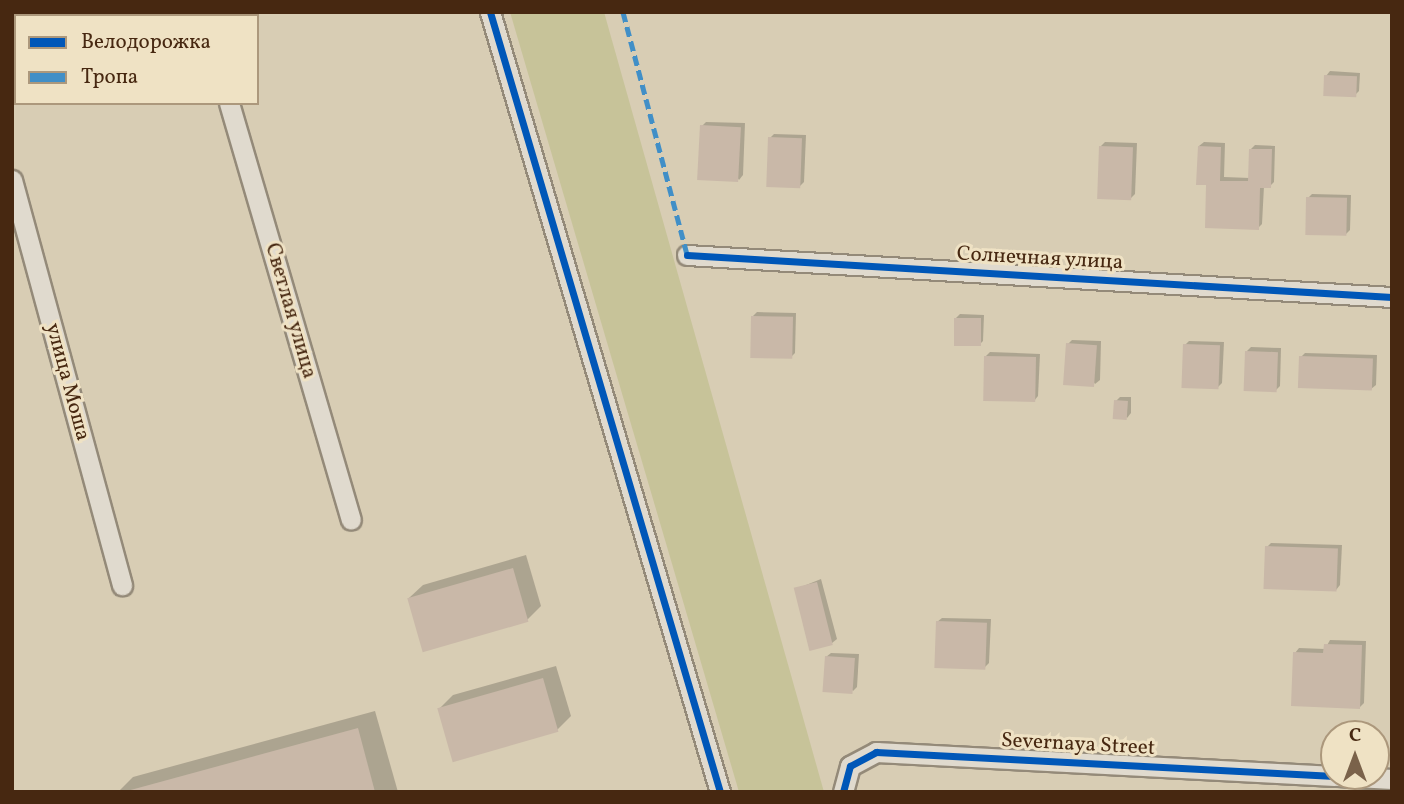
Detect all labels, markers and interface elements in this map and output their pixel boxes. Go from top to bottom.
legend [14,14,259,105]
text: Велодорожка [81,28,211,57]
text: Тропа [81,63,138,92]
street label: Светлая улица [259,240,321,382]
street label: Солнечная улица [956,242,1124,276]
street label: улица Моша [39,320,95,444]
north arrow [1320,720,1390,790]
text: С [1349,723,1361,749]
street label: Severnaya Street [1000,728,1156,762]

